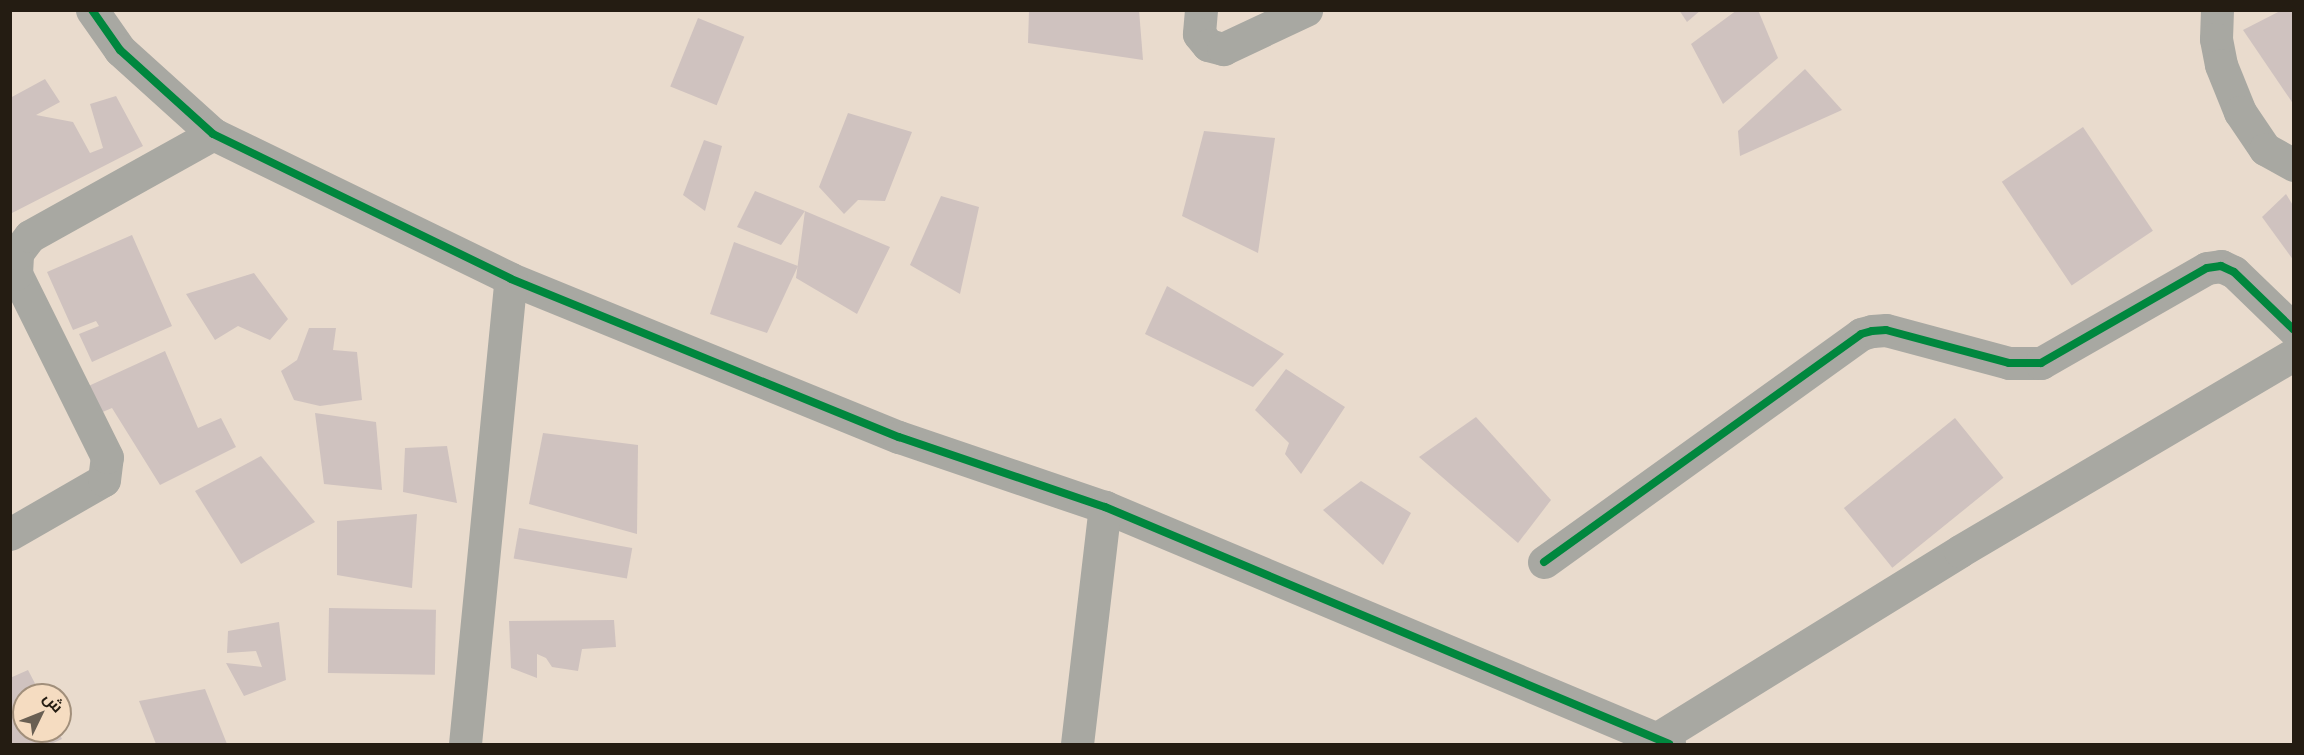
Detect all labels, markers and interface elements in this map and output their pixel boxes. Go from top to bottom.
north arrow [12,683,72,743]
text: ش [39,688,68,716]

